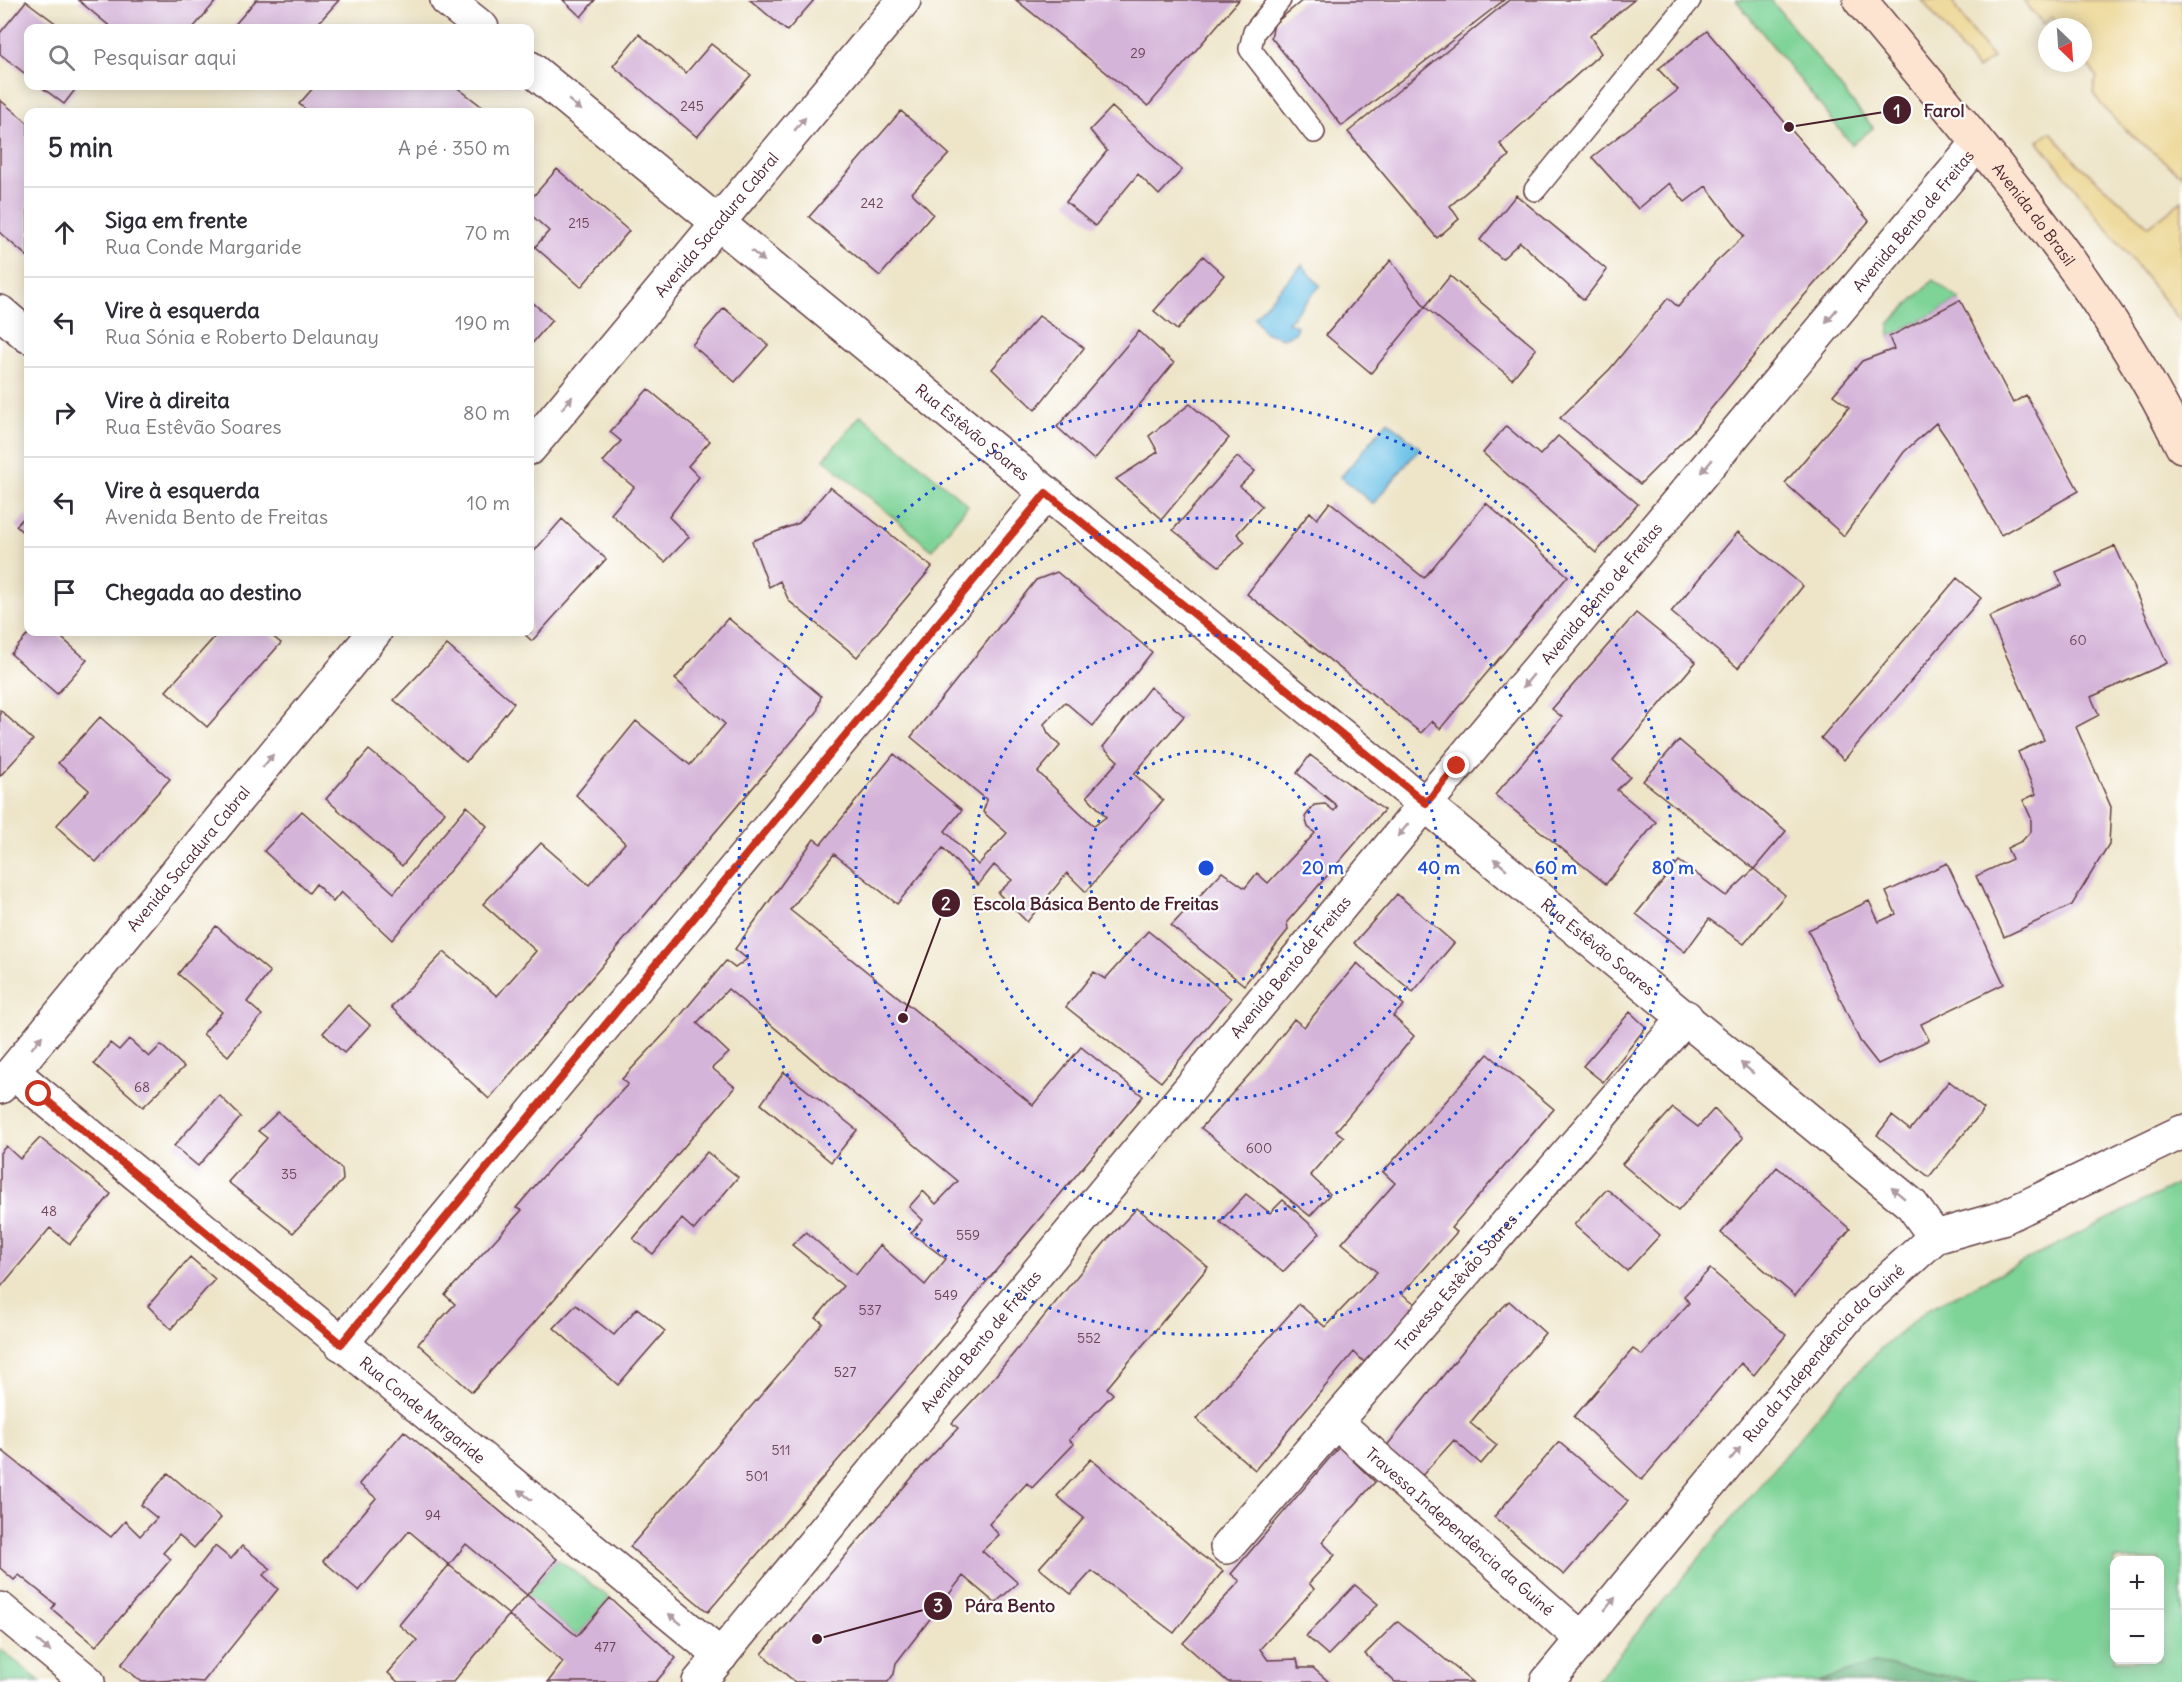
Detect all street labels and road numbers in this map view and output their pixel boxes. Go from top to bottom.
street label: Avenida Bento de Freitas [1848,146,1978,295]
street label: Avenida Sacadura Cabral [650,148,783,301]
street label: Avenida do Brasil [1988,159,2080,270]
street label: Rua Estêvão Soares [912,379,1033,485]
street label: Avenida Bento de Freitas [1536,518,1666,668]
street label: Avenida Sacadura Cabral [123,782,254,935]
street label: Avenida Bento de Freitas [1226,892,1355,1042]
street label: Rua Estêvão Soares [1537,894,1659,999]
street label: Travessa Estêvão Soares [1391,1209,1521,1355]
street label: Rua da Independência da Guiné [1739,1260,1908,1446]
street label: Avenida Bento de Freitas [916,1266,1045,1417]
street label: Rua Conde Margaride [356,1352,490,1468]
street label: Travessa Independência da Guiné [1362,1443,1558,1620]

